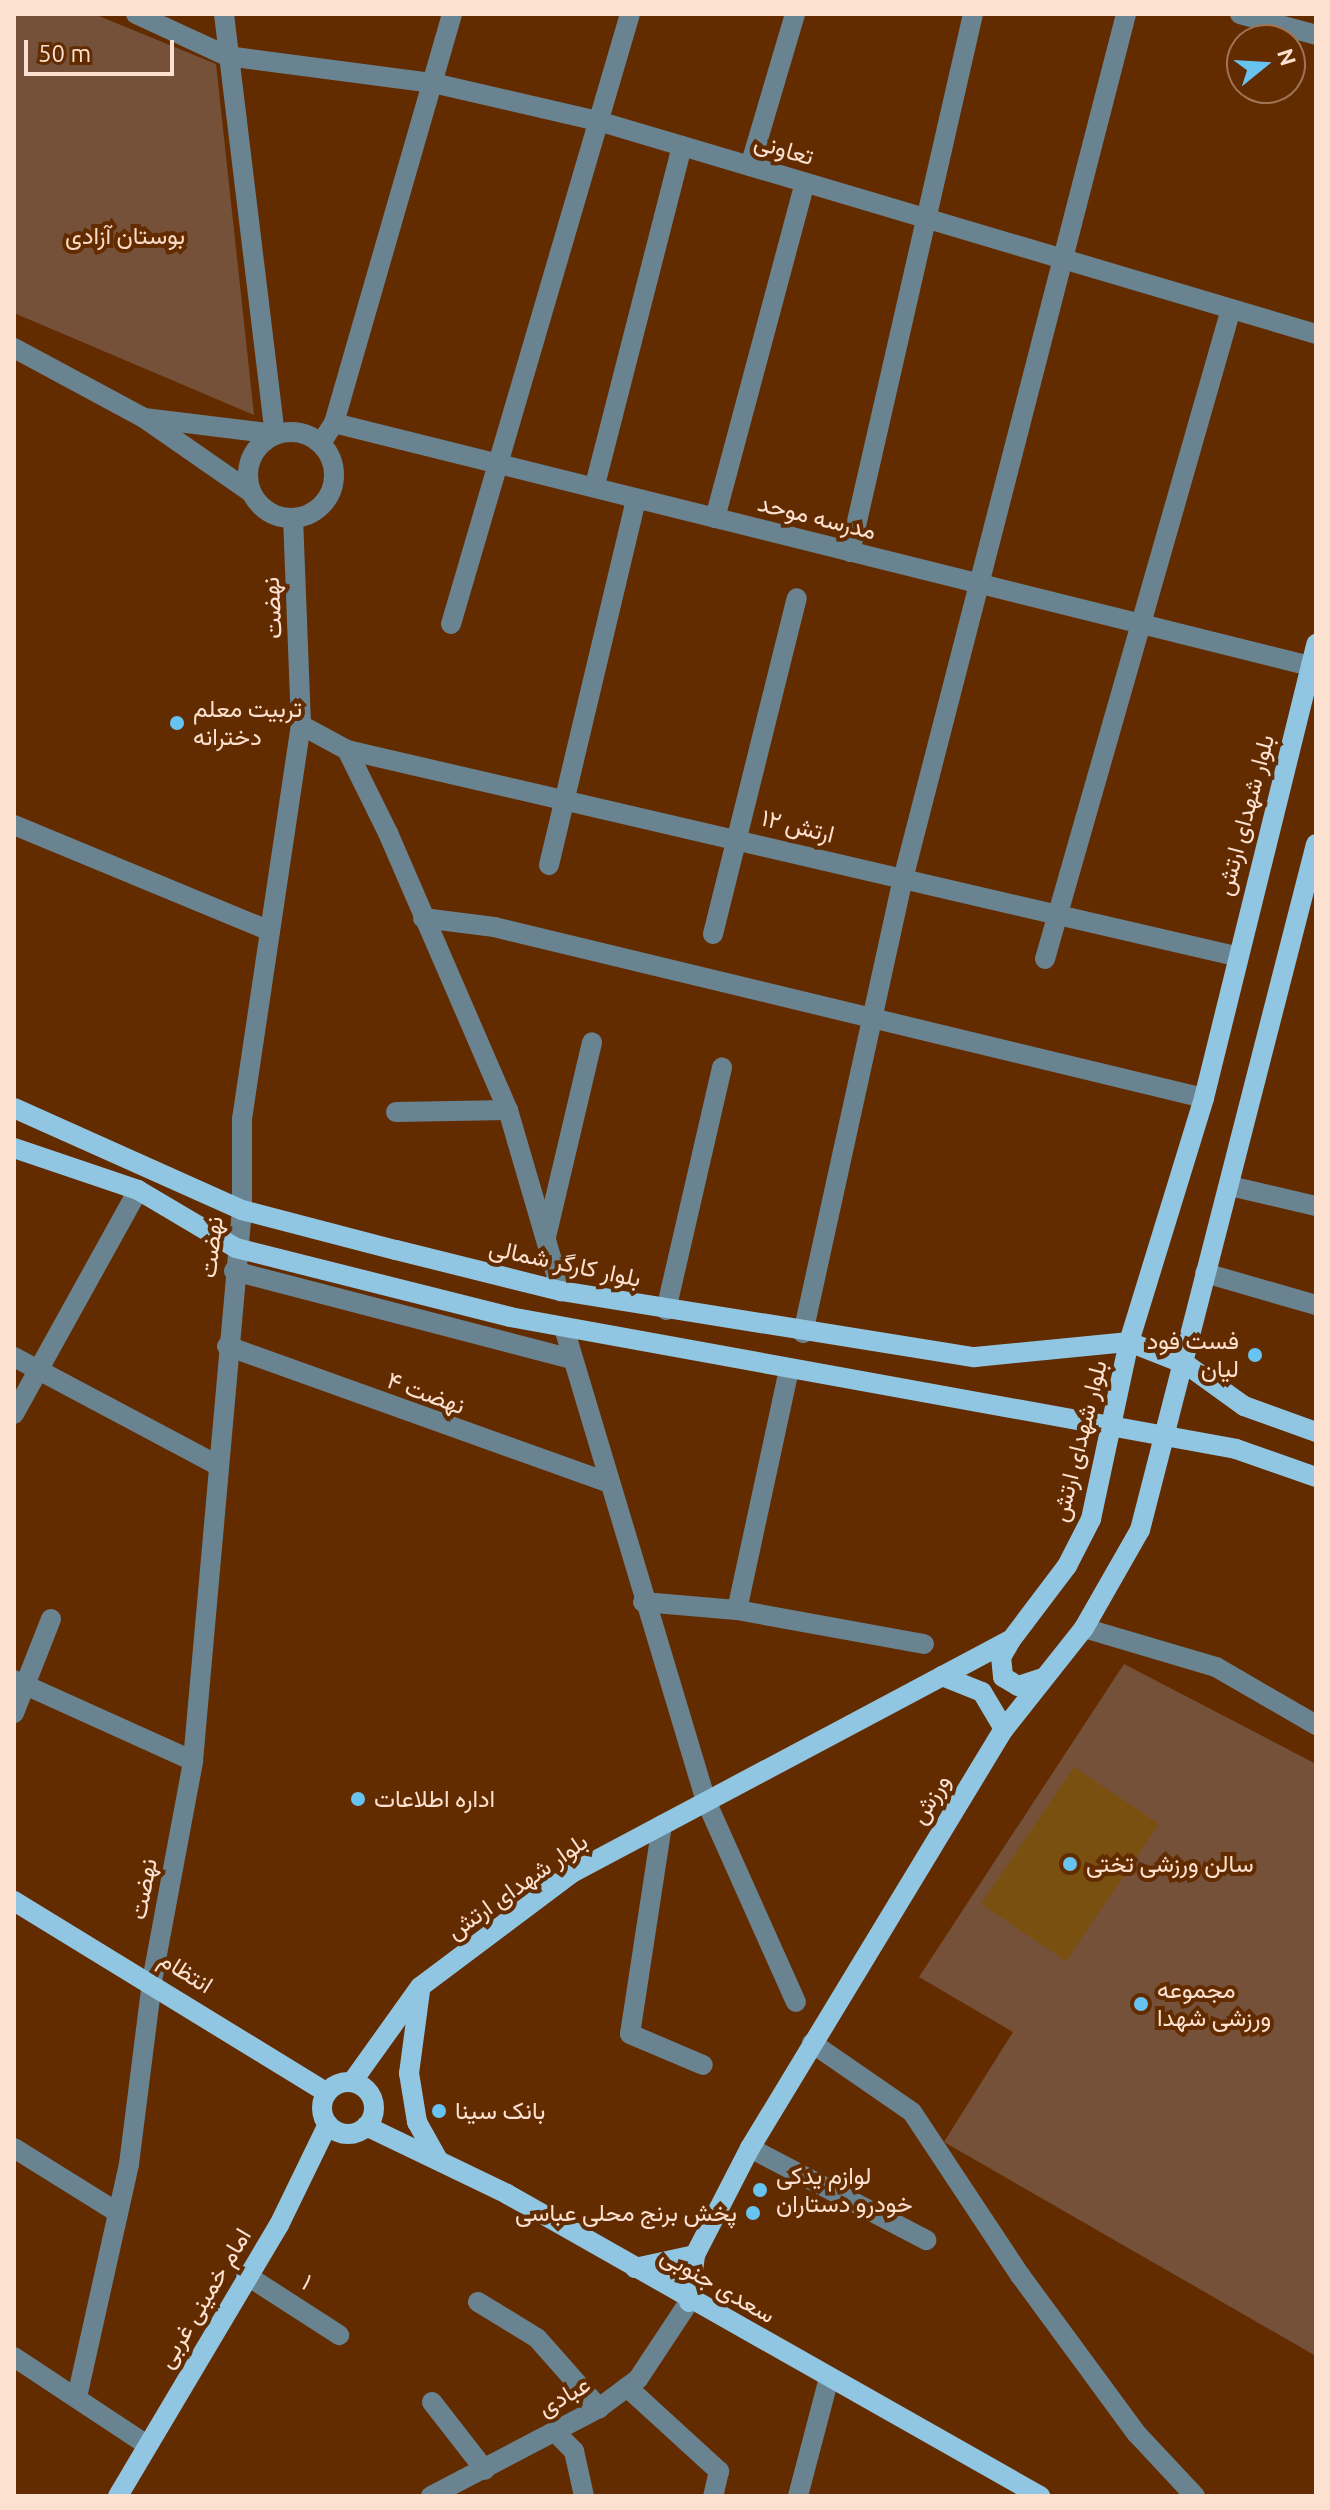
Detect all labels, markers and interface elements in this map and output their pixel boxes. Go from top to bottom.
scale bar [28,24,178,74]
north arrow [1226,24,1306,104]
text: 50 m [38,40,91,67]
text: N [1273,45,1302,69]
street label: تعاونی [751,127,817,171]
park label: بوستان آزادی [65,222,185,250]
street label: مدرسه موحد [755,488,879,546]
street label: نهضت [256,576,288,640]
place label: تربیت معلم دخترانه [193,695,302,751]
marker: تربیت معلم دخترانه [168,714,186,732]
street label: بلوار شهدای ارتش [1210,731,1280,899]
street label: ارتش ۱۲ [759,803,837,849]
street label: نهضت [193,1215,229,1279]
street label: بلوار کارگر شمالی [486,1233,644,1293]
place label: فست فود لیان [1147,1327,1239,1383]
marker: فست فود لیان [1246,1346,1264,1364]
street label: بلوار شهدای ارتش [1045,1357,1113,1525]
street label: نهضت ۴ [383,1366,469,1420]
street label: ورزش [904,1769,956,1829]
place label: اداره اطلاعات [374,1785,495,1813]
marker: اداره اطلاعات [349,1790,367,1808]
street label: بلوار شهدای ارتش [441,1827,593,1945]
place label: سالن ورزشی تختی [1086,1850,1254,1878]
marker: سالن ورزشی تختی [1061,1855,1079,1873]
street label: نهضت [123,1856,163,1922]
street label: انتظام [154,1944,218,2000]
place label: مجموعه ورزشی شهدا [1157,1976,1271,2032]
marker: مجموعه ورزشی شهدا [1132,1995,1150,2013]
place label: بانک سینا [455,2097,545,2125]
marker: بانک سینا [430,2102,448,2120]
place label: لوازم یدکی خودرو دستاران [776,2162,913,2218]
marker: لوازم یدکی خودرو دستاران [751,2181,769,2199]
place label: پخش برنج محلی عباسی [515,2199,737,2227]
marker: پخش برنج محلی عباسی [744,2204,762,2222]
street label: امام خمینی غربی [151,2223,257,2373]
street label: سعدی جنوبی [656,2241,780,2329]
street label: ۱ [296,2268,318,2296]
street label: عبادی [533,2370,595,2422]

